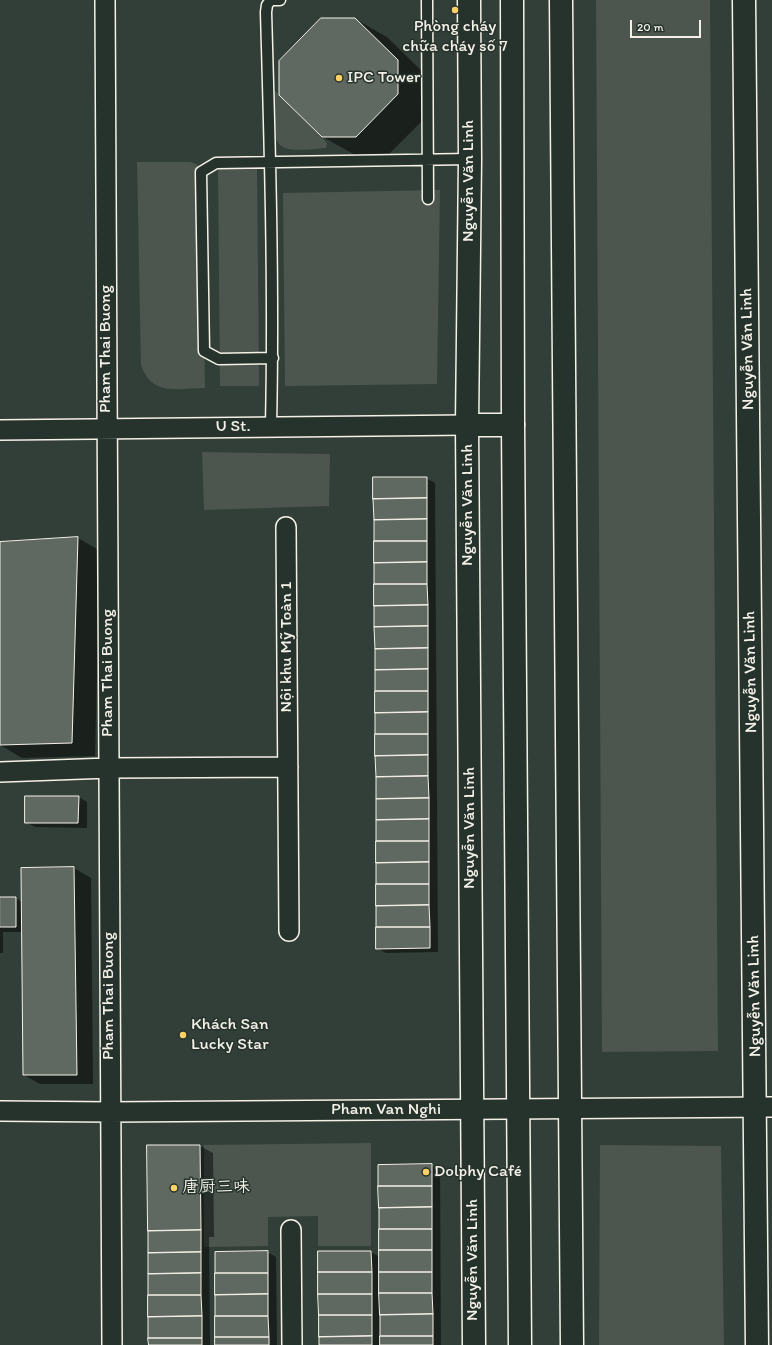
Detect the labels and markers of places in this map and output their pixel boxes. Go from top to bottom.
marker: Phòng cháy chữa cháy số 7 [450,5,460,15]
place label: Phòng cháy chữa cháy số 7 [402,17,508,57]
place label: IPC Tower [347,68,420,88]
marker: IPC Tower [334,73,344,83]
place label: Khách Sạn Lucky Star [191,1015,269,1055]
marker: Khách Sạn Lucky Star [178,1030,188,1040]
place label: Dolphy Café [434,1162,522,1182]
marker: Dolphy Café [421,1167,431,1177]
place label: 唐厨三味 [182,1178,250,1198]
marker: 唐厨三味 [169,1183,179,1193]

